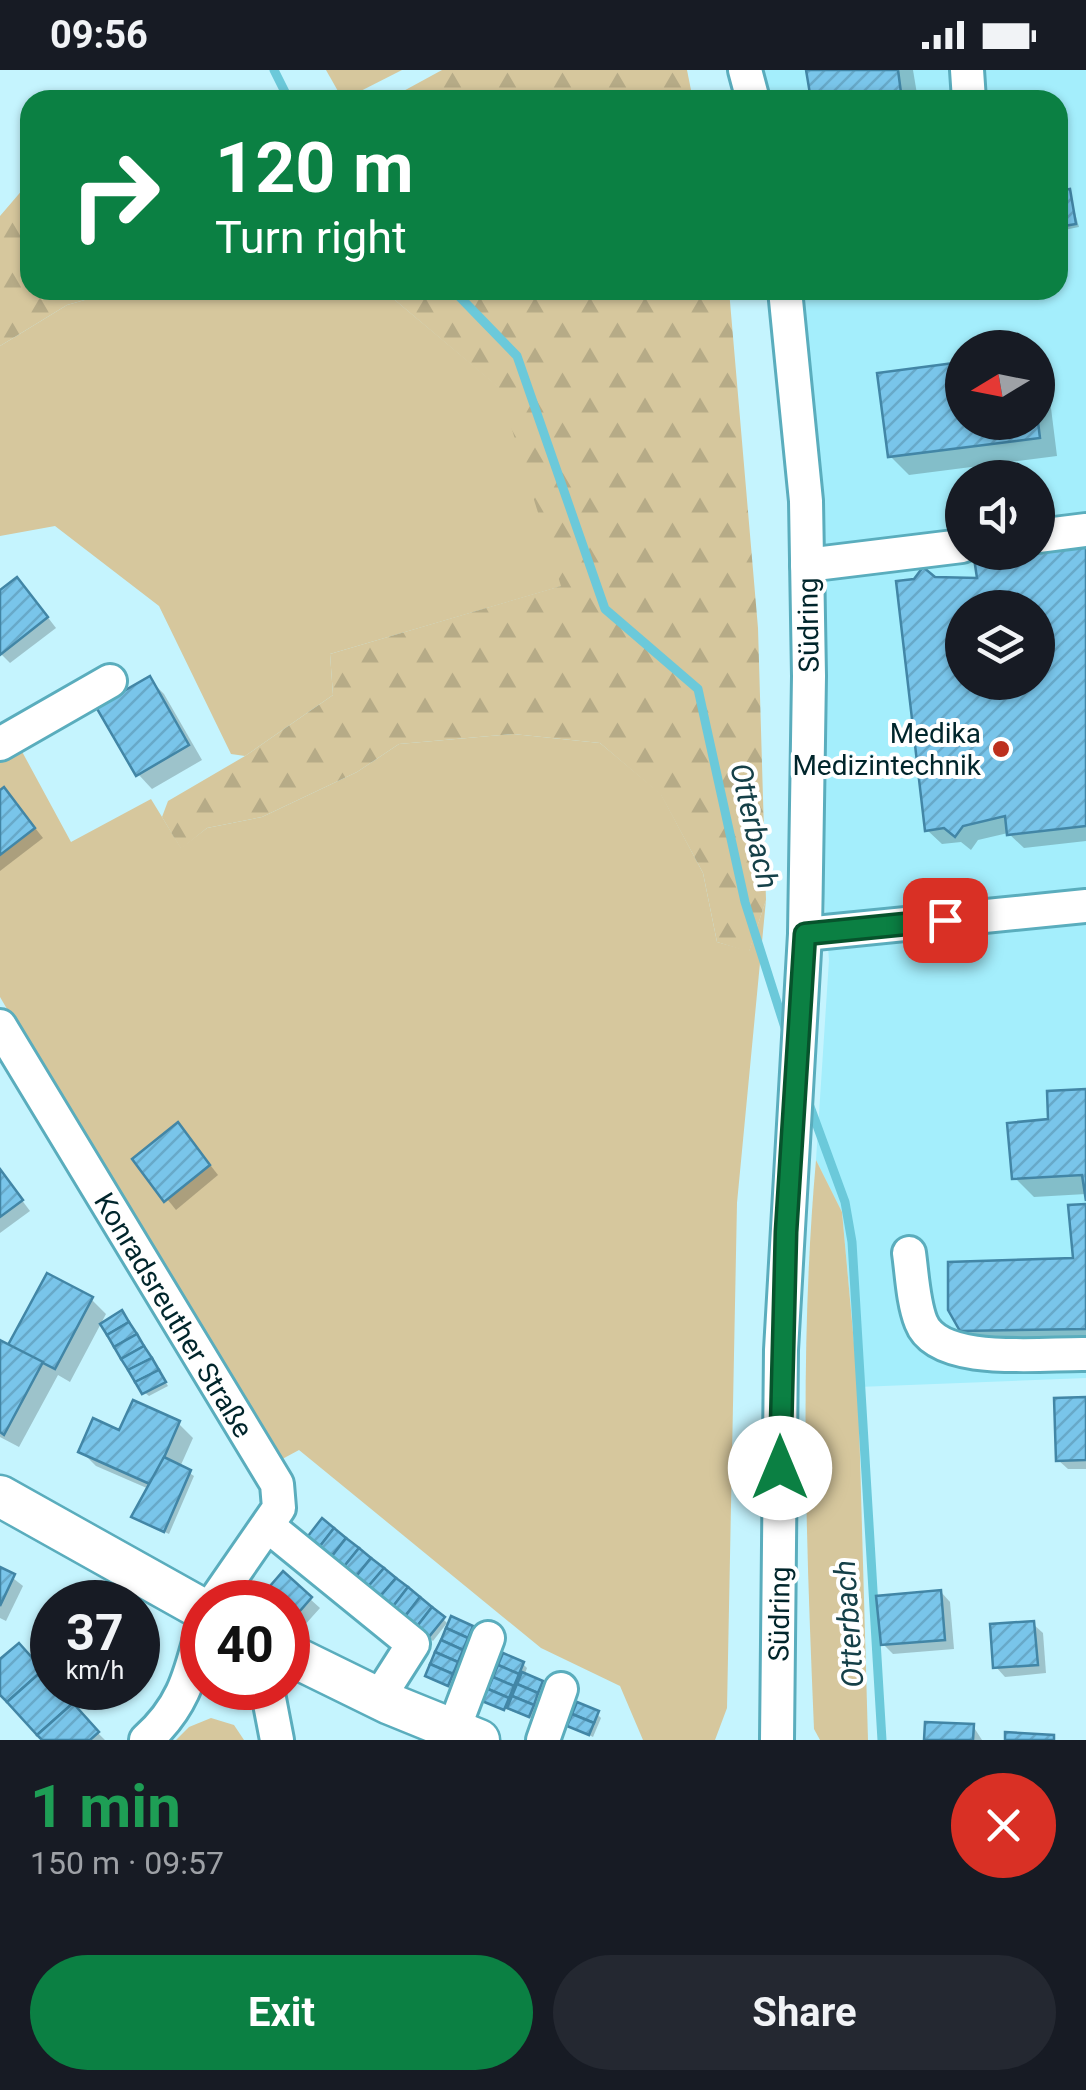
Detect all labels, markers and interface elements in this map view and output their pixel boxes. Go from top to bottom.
text: 09:56 [50,13,148,57]
text: 120 m [215,127,414,209]
icon: right [50,130,180,260]
text: Turn right [215,211,407,264]
north arrow [945,330,1055,440]
map controls [945,330,1055,700]
button: sound [945,460,1055,570]
street label: Südring [791,577,826,673]
button: layers [945,590,1055,700]
place label: Medika Medizintechnik [792,717,982,782]
marker: Medika Medizintechnik [990,738,1012,760]
water label: Otterbach [723,760,786,892]
pin [903,878,988,963]
icon: arrive [918,893,973,948]
street label: Konradsreuther Straße [87,1187,260,1444]
position arrow [728,1416,832,1520]
water label: Otterbach [827,1559,870,1689]
street label: Südring [762,1566,797,1662]
speed limit sign: 40 [180,1580,310,1710]
text: 37 [66,1604,124,1662]
text: km/h [66,1656,124,1685]
text: 1 min [30,1771,181,1842]
button: close [951,1773,1056,1878]
text: 150 m · 09:57 [30,1844,224,1882]
button: Exit [30,1955,533,2070]
button: Share [553,1955,1056,2070]

